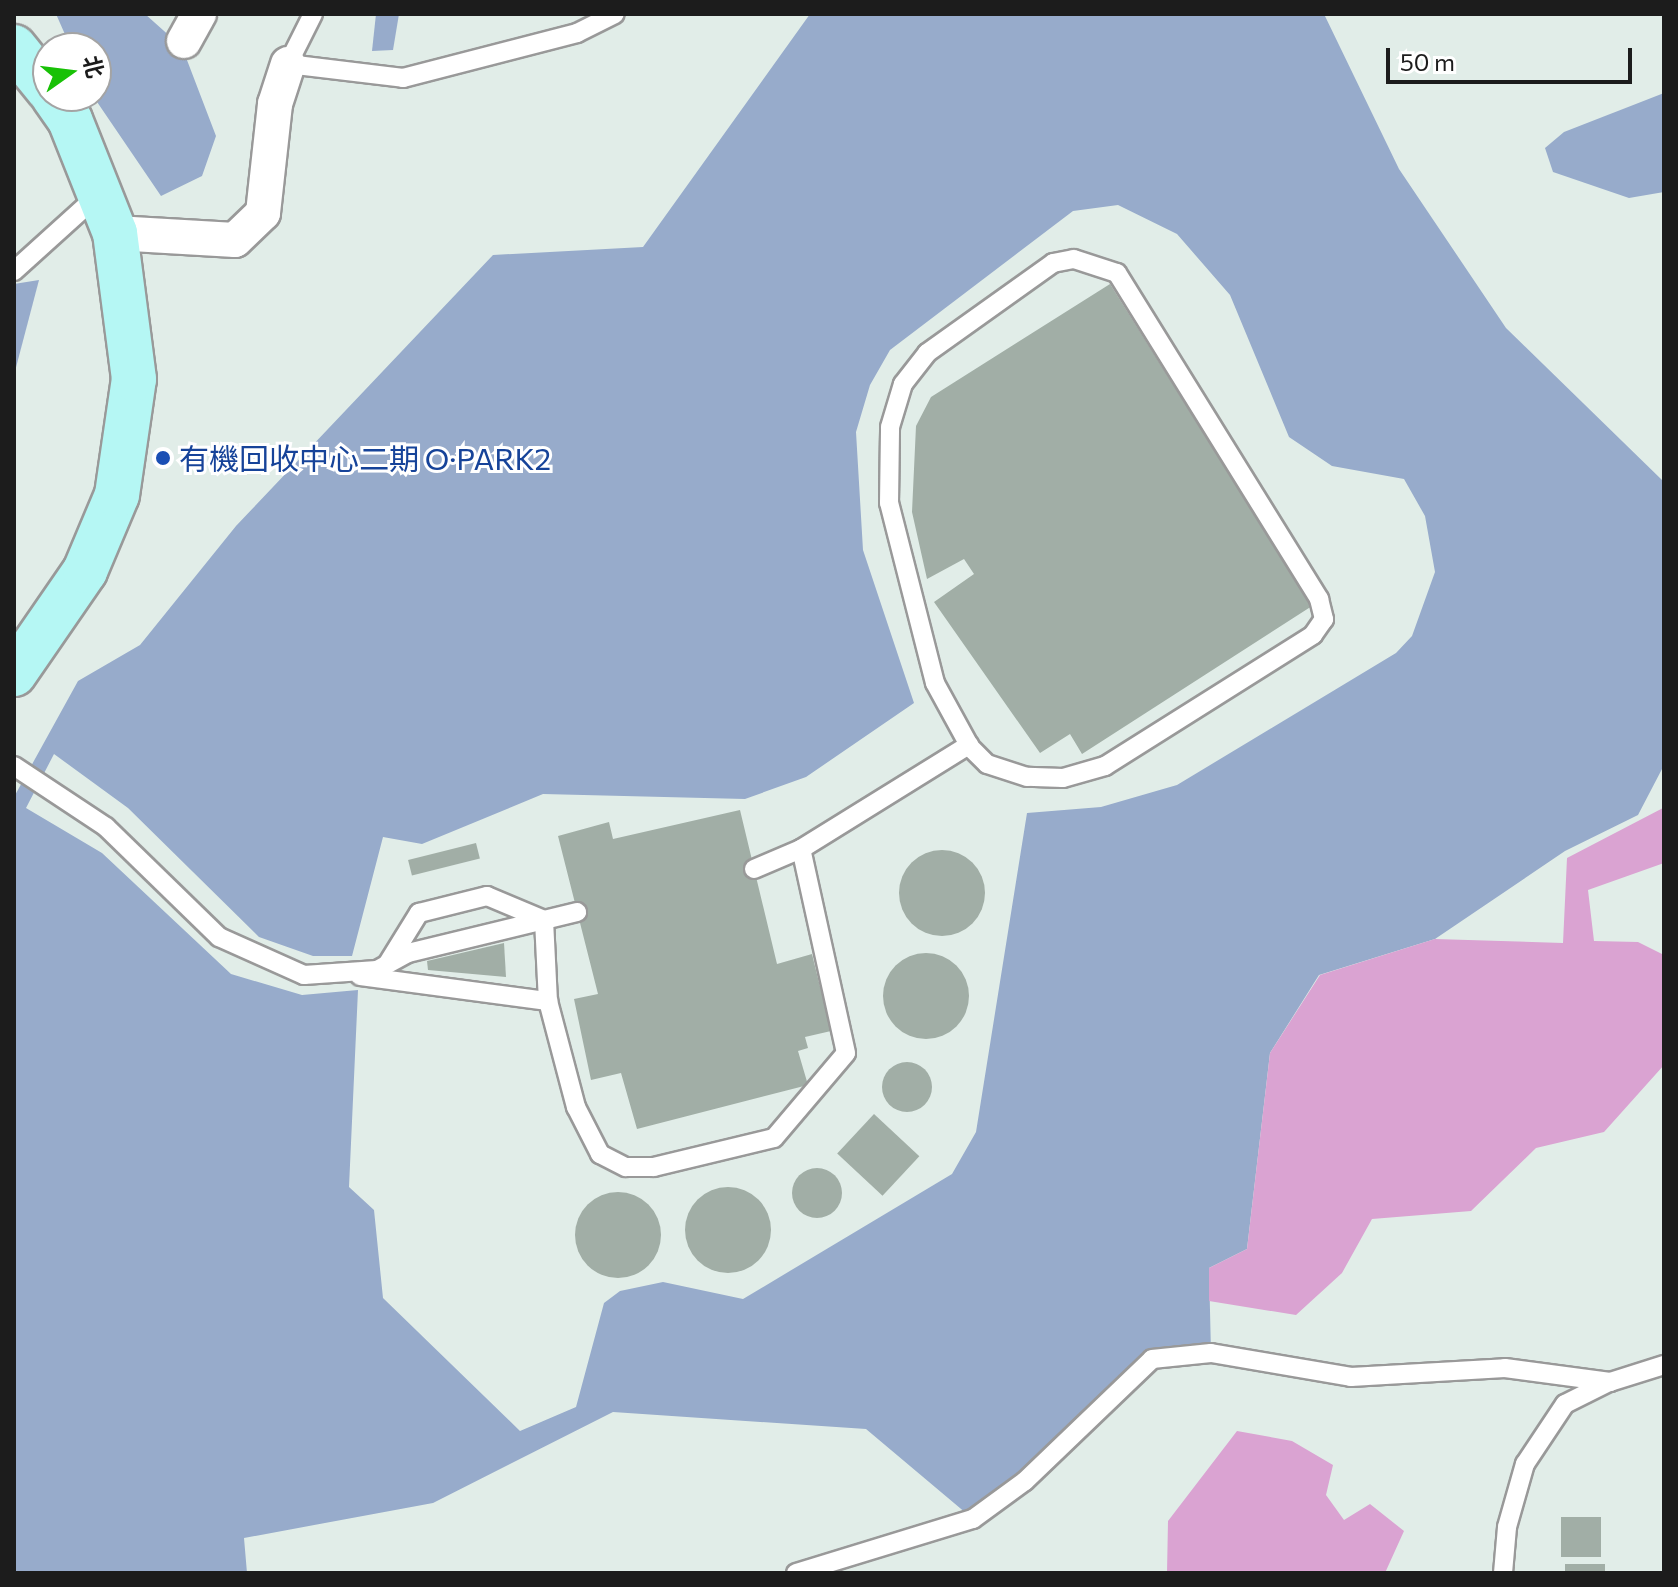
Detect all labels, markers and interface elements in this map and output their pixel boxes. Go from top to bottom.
north arrow [32,32,112,112]
scale bar [1390,32,1636,82]
text: 50 m [1400,47,1455,76]
text: 北 [78,53,110,80]
place label: 有機回收中心二期 O·PARK2 [179,440,551,476]
marker: 有機回收中心二期 O·PARK2 [154,449,172,467]

